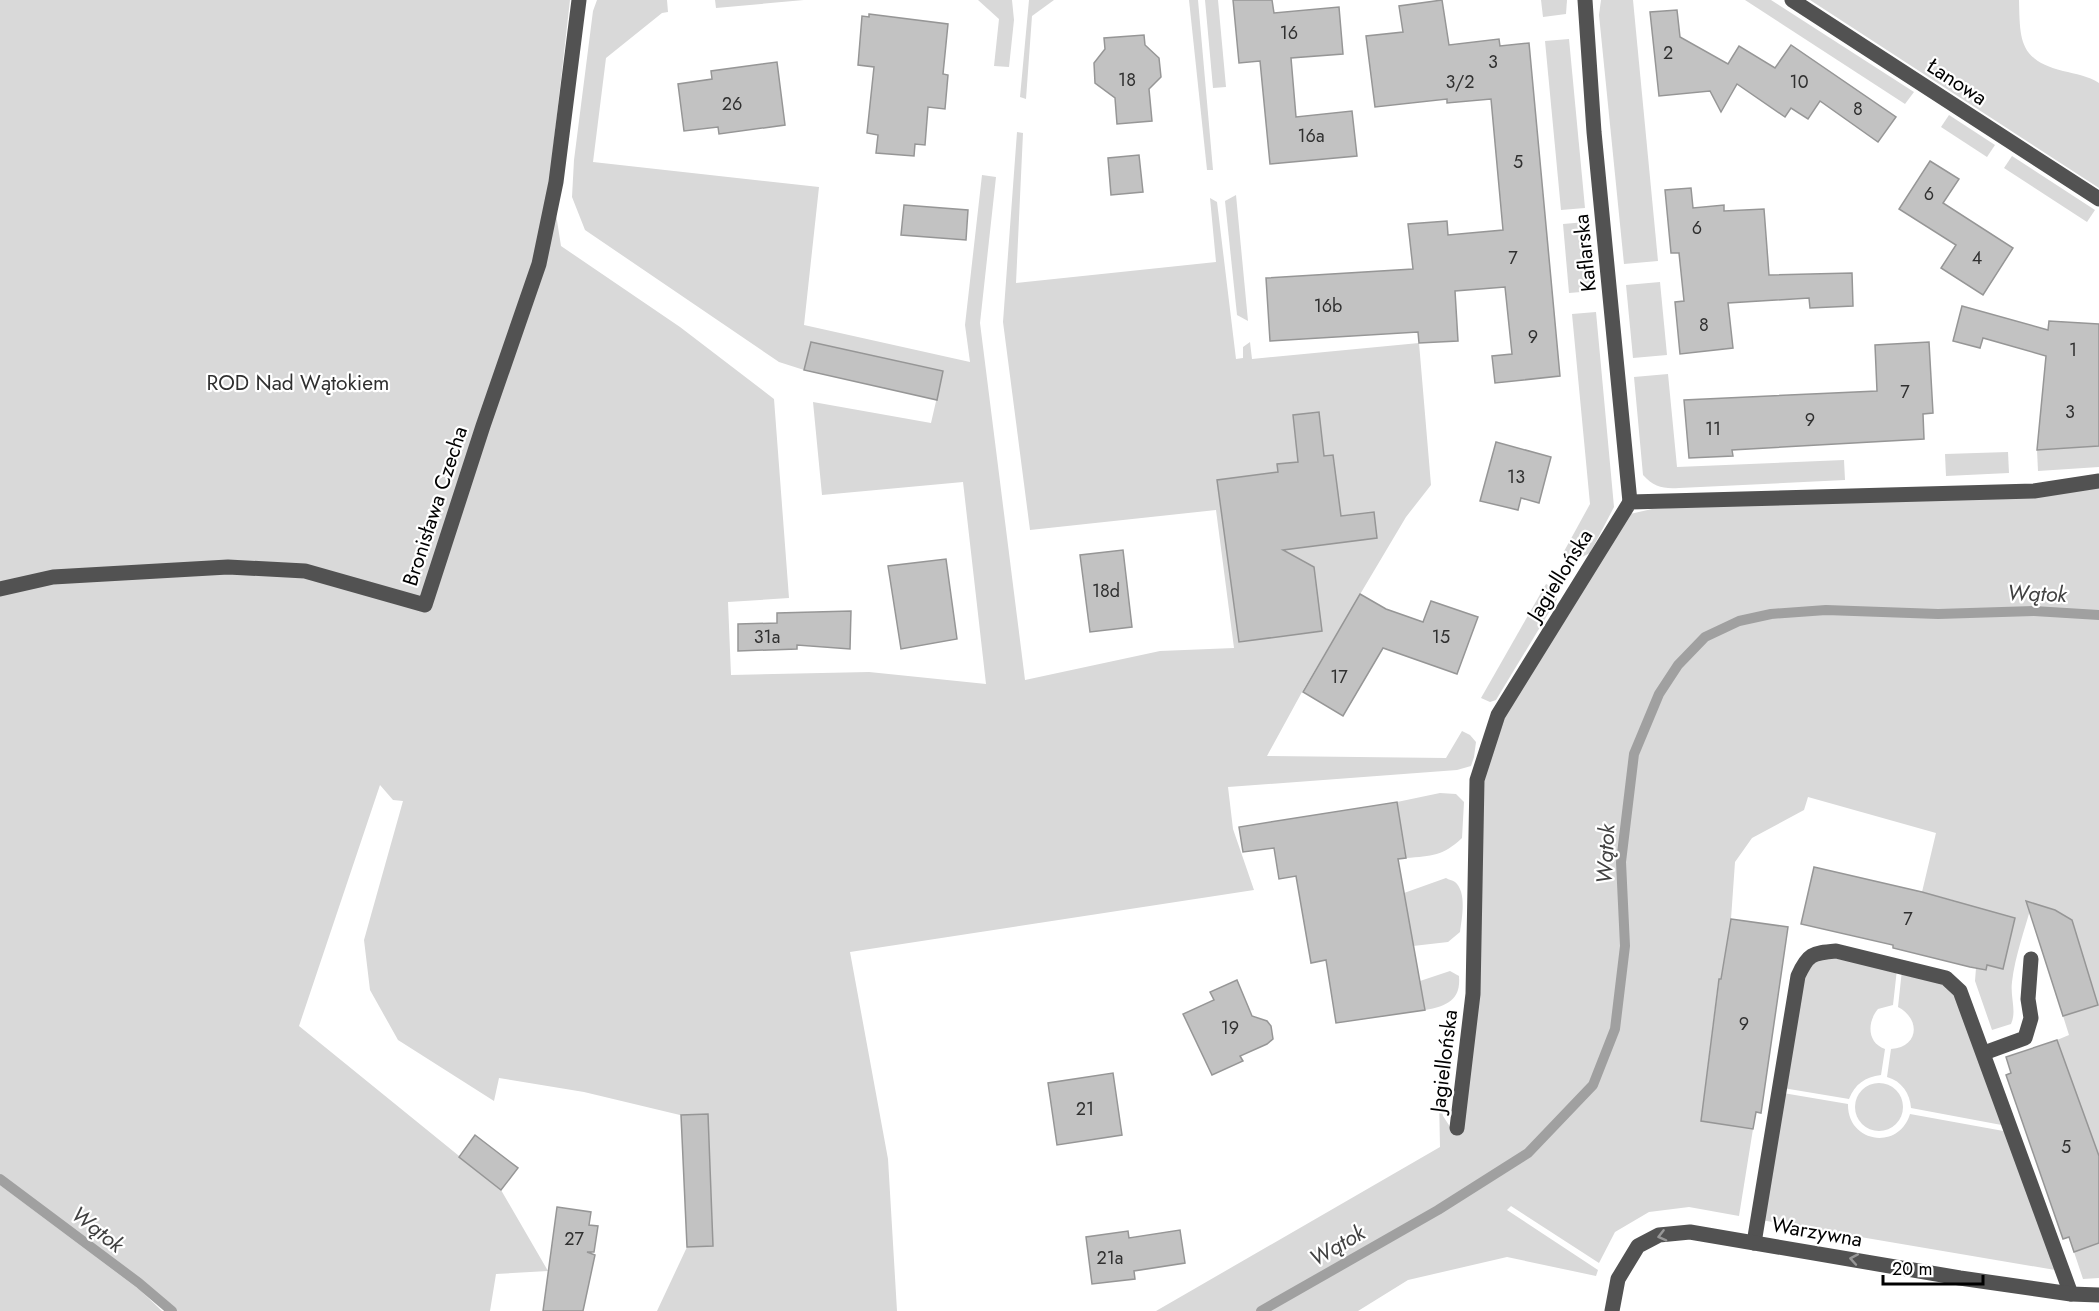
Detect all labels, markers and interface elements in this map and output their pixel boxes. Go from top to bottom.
house number: 16 [1280,20,1298,46]
house number: 2 [1663,40,1673,66]
house number: 3 [1488,49,1498,75]
street label: Łanowa [1920,51,1993,113]
house number: 18 [1118,67,1136,93]
house number: 3/2 [1445,69,1475,95]
house number: 10 [1790,69,1809,95]
house number: 26 [722,91,742,117]
house number: 8 [1853,96,1863,122]
house number: 16a [1297,123,1325,149]
house number: 5 [1513,149,1523,175]
house number: 6 [1924,181,1934,207]
street label: Kaflarska [1566,213,1604,293]
house number: 6 [1692,215,1702,241]
house number: 7 [1508,245,1518,271]
house number: 4 [1972,245,1982,271]
house number: 16b [1314,293,1342,319]
house number: 8 [1699,312,1709,338]
house number: 9 [1528,324,1538,350]
house number: 1 [2069,337,2077,363]
park label: ROD Nad Wątokiem [207,368,389,398]
house number: 7 [1900,379,1910,405]
house number: 3 [2065,399,2075,425]
house number: 9 [1805,407,1815,433]
house number: 11 [1705,416,1721,442]
street label: Bronisława Czecha [395,422,475,590]
house number: 13 [1507,464,1525,490]
street label: Jagiellońska [1518,523,1600,629]
water label: Wątok [2007,576,2069,610]
house number: 18d [1092,578,1120,604]
house number: 31a [754,624,780,650]
house number: 15 [1432,624,1450,650]
house number: 17 [1330,664,1348,690]
water label: Wątok [1587,822,1623,885]
house number: 7 [1903,906,1913,932]
street label: Jagiellońska [1422,1008,1465,1117]
house number: 9 [1739,1011,1749,1037]
house number: 19 [1221,1015,1239,1041]
house number: 21 [1076,1096,1094,1122]
house number: 5 [2061,1134,2071,1160]
water label: Wątok [65,1198,133,1261]
street label: Warzywna [1769,1209,1865,1255]
water label: Wątok [1303,1215,1372,1274]
house number: 27 [564,1226,584,1252]
one-way arrow [1657,1229,1667,1242]
house number: 21a [1097,1245,1124,1271]
scale bar [1883,1248,1984,1286]
one-way arrow [1850,1254,1859,1266]
text: 20 m [1892,1256,1932,1282]

